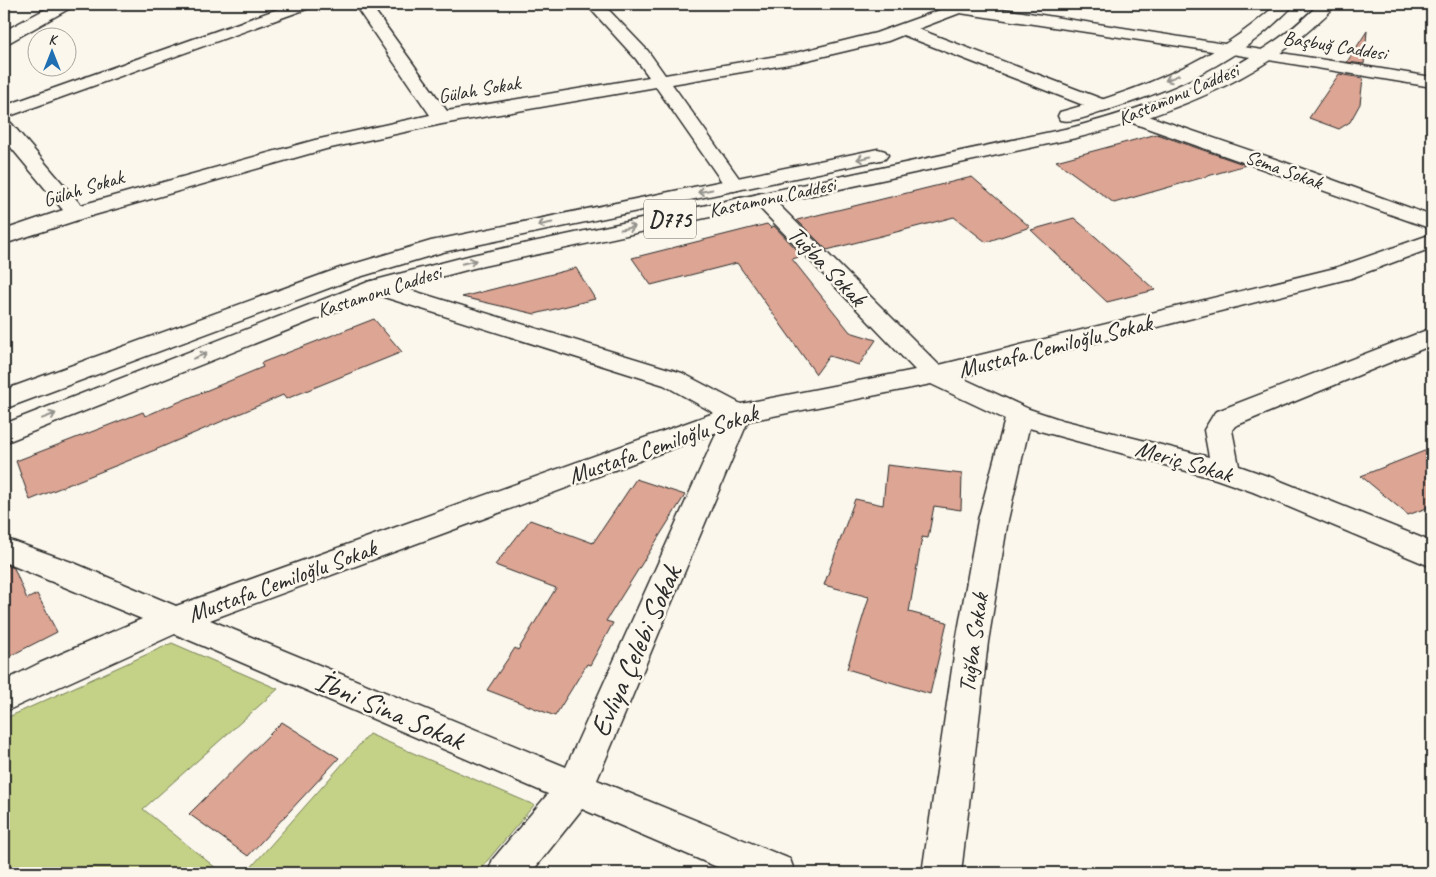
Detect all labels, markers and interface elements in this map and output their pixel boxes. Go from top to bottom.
street label: Başbuğ Caddesi [1281,25,1391,66]
north arrow [28,28,78,78]
text: K [48,31,58,48]
street label: Kastamonu Caddesi [1114,57,1244,131]
street label: Gülah Sokak [436,70,524,109]
one-way arrow [1165,74,1180,83]
street label: Sema Sokak [1242,144,1327,195]
one-way arrow [856,154,872,163]
street label: Gülah Sokak [40,164,128,213]
street label: Kastamonu Caddesi [706,171,840,223]
one-way arrow [697,187,713,196]
road number: D775 [644,200,696,238]
one-way arrow [538,220,554,229]
street label: Tuğba Sokak [781,220,874,314]
one-way arrow [619,223,635,232]
one-way arrow [461,257,477,267]
street label: Kastamonu Caddesi [314,259,446,323]
street label: Mustafa Cemiloğlu Sokak [955,307,1157,385]
one-way arrow [193,351,208,360]
street label: Mustafa Cemiloğlu Sokak [564,397,764,491]
one-way arrow [41,411,56,420]
street label: Meriç Sokak [1132,433,1238,490]
street label: Mustafa Cemiloğlu Sokak [184,532,383,629]
street label: Evliya Çelebi Sokak [581,558,691,743]
street label: Tuğba Sokak [951,589,995,695]
street label: İbni Sina Sokak [310,663,472,759]

